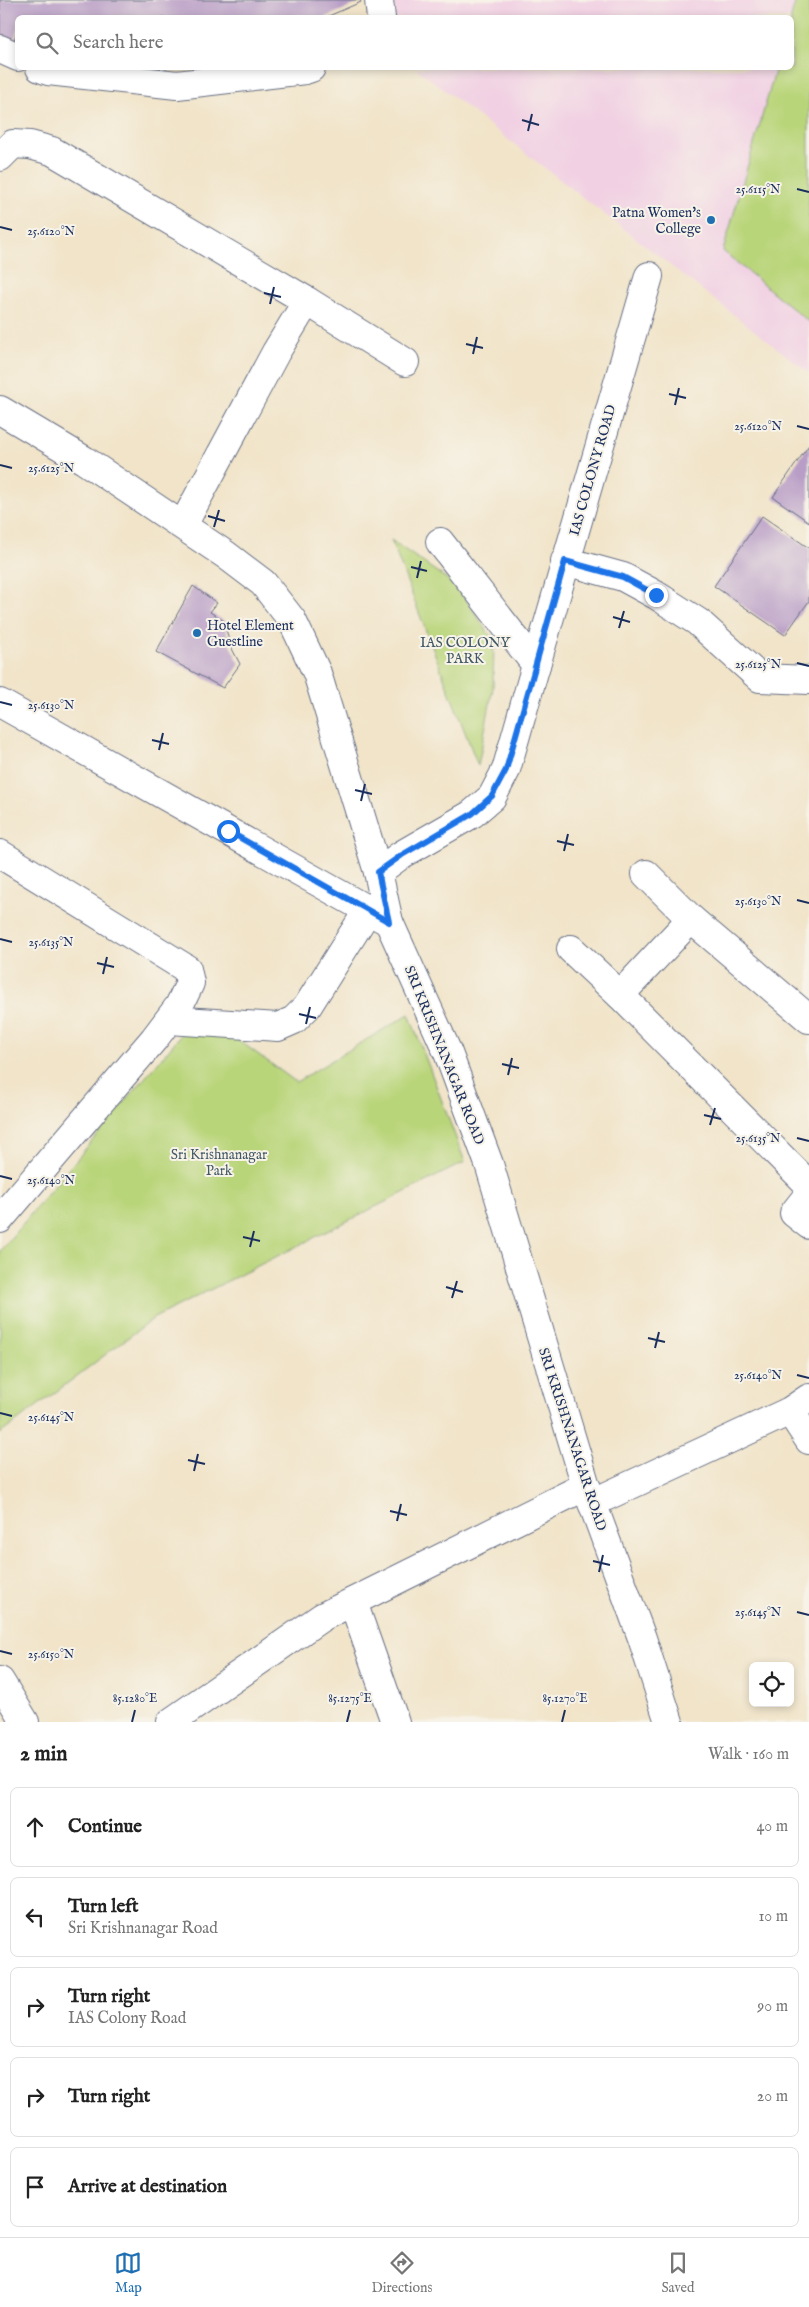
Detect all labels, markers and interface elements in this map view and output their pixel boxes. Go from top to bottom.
search box [15,15,794,70]
icon: search [33,29,61,57]
text: Search here [73,31,164,55]
text: 25.6115°N [736,182,781,197]
place label: Patna Women's College [612,204,702,238]
marker: Patna Women's College [705,214,717,226]
text: 25.6120°N [27,224,75,239]
street label: IAS COLONY ROAD [566,403,620,538]
text: 25.6120°N [734,419,782,434]
text: 25.6125°N [28,461,75,476]
route end [645,584,668,607]
place label: Hotel Element Guestline [207,617,294,651]
marker: Hotel Element Guestline [191,627,203,639]
park label: IAS COLONY PARK [420,634,512,668]
text: 25.6125°N [735,657,782,672]
text: 25.6130°N [28,698,75,713]
route start [217,820,240,843]
text: 25.6130°N [735,894,782,909]
text: 25.6135°N [29,935,74,950]
street label: SRI KRISHNANAGAR ROAD [400,963,488,1148]
text: 25.6135°N [736,1131,781,1146]
park label: Sri Krishnanagar Park [171,1146,267,1180]
text: 25.6140°N [27,1173,76,1188]
street label: SRI KRISHNANAGAR ROAD [534,1345,610,1533]
text: 25.6140°N [734,1368,783,1383]
text: 25.6145°N [28,1410,75,1425]
text: 25.6145°N [735,1605,782,1620]
text: 25.6150°N [28,1647,75,1662]
map controls [749,1662,794,1707]
button: locate [749,1662,794,1707]
text: 85.1280°E [113,1691,157,1706]
text: 85.1275°E [328,1691,372,1706]
text: 85.1270°E [542,1691,588,1706]
text: 2 min [20,1741,67,1768]
text: Walk · 160 m [708,1745,789,1765]
icon: ahead [21,1813,49,1841]
text: Continue [68,1815,142,1839]
text: 40 m [756,1817,788,1837]
text: Turn left [68,1895,139,1919]
icon: left [21,1903,49,1931]
text: 10 m [758,1907,788,1927]
text: Sri Krishnanagar Road [68,1919,218,1939]
text: Turn right [68,1985,150,2009]
icon: right [21,1993,49,2021]
text: 90 m [757,1997,788,2017]
text: IAS Colony Road [68,2009,186,2029]
icon: right [21,2083,49,2111]
text: Turn right [68,2085,150,2109]
text: 20 m [757,2087,788,2107]
icon: arrive [21,2173,49,2201]
text: Arrive at destination [68,2175,227,2199]
tab: Map [114,2249,142,2297]
tab: Directions [371,2249,432,2297]
tab: Saved [661,2249,694,2297]

